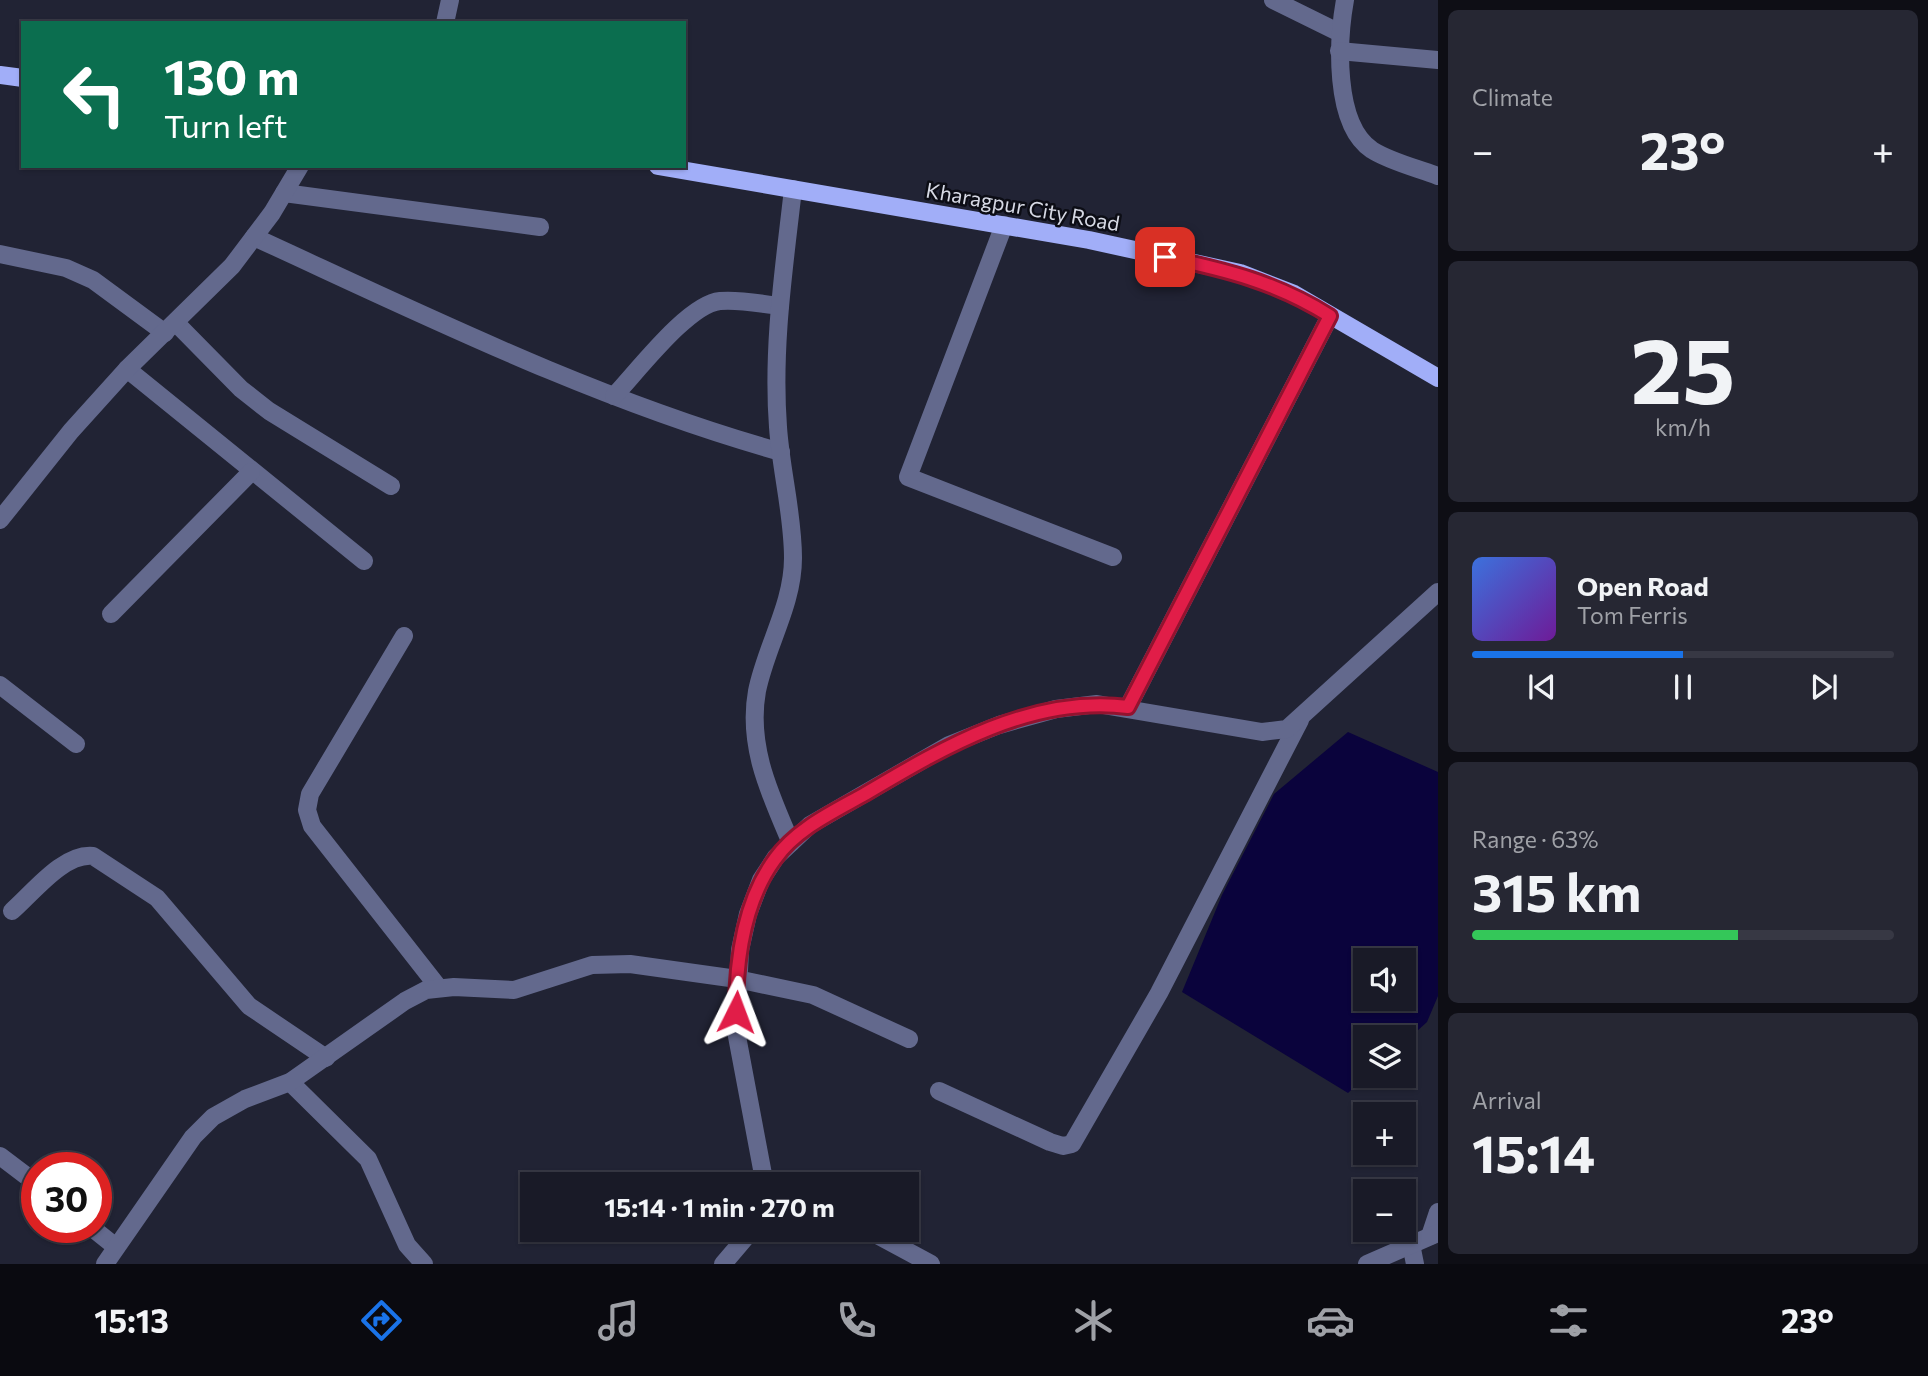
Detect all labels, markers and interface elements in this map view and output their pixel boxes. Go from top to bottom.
text: 130 m [164,45,299,105]
icon: left [49,49,140,140]
text: Climate [1472,83,1553,111]
text: Turn left [164,105,288,145]
text: 23° [1640,117,1726,181]
text: − [1472,126,1494,173]
text: + [1872,126,1894,173]
street label: Kharagpur City Road [924,177,1122,235]
pin [1135,227,1195,287]
icon: arrive [1146,238,1184,276]
text: 25 [1631,311,1735,423]
text: km/h [1655,413,1711,441]
text: Open Road [1577,570,1709,601]
text: Tom Ferris [1577,601,1688,629]
icon: previous [1523,668,1561,706]
icon: pause [1664,668,1702,706]
icon: next [1805,668,1843,706]
text: Range · 63% [1472,825,1598,853]
text: 315 km [1472,859,1641,923]
map controls [1353,948,1416,1242]
button: sound [1353,948,1416,1011]
position arrow [699,975,773,1049]
button: layers [1353,1025,1416,1088]
text: Arrival [1472,1086,1542,1114]
button: + [1353,1102,1416,1165]
text: 15:14 [1472,1120,1595,1184]
speed limit sign: 30 [21,1152,112,1243]
button: − [1353,1179,1416,1242]
text: 15:14 · 1 min · 270 m [604,1191,835,1222]
icon: directions [357,1296,406,1345]
icon: music [594,1296,643,1345]
icon: phone [832,1296,881,1345]
icon: climate [1069,1296,1118,1345]
icon: car [1306,1296,1355,1345]
icon: filters [1544,1296,1593,1345]
text: 15:13 [94,1300,169,1340]
text: 23° [1781,1300,1834,1340]

